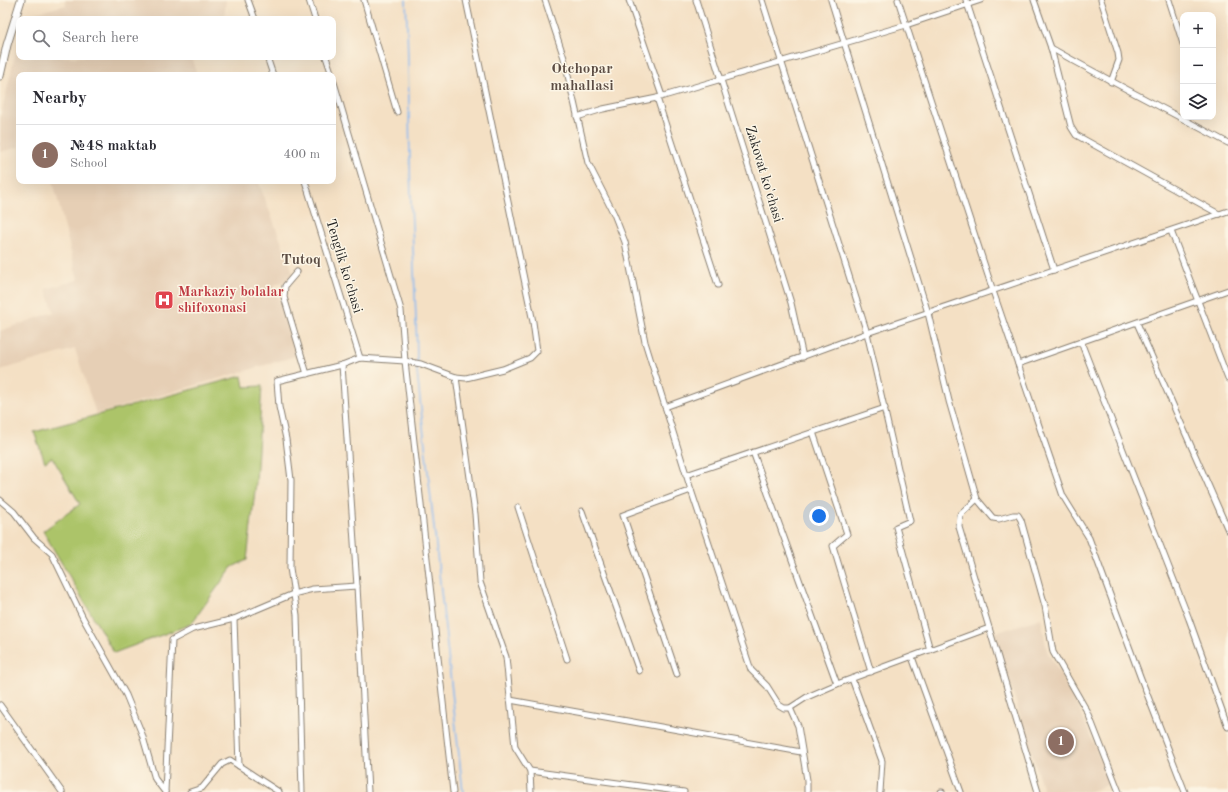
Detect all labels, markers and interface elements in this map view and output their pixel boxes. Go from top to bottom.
map controls [1180,12,1216,120]
button: + [1180,12,1216,48]
search box [16,16,336,60]
icon: search [30,27,52,49]
text: Search here [62,31,139,46]
button: − [1180,48,1216,84]
district label: Otchopar mahallasi [550,62,614,94]
button: layers [1180,84,1216,120]
text: Nearby [32,90,87,107]
street label: Zakovat ko'chasi [743,124,785,224]
text: №48 maktab [70,139,157,154]
text: 1 [41,148,49,161]
text: 400 m [283,148,320,161]
text: School [70,157,107,170]
street label: Tenglik ko'chasi [323,217,365,315]
district label: Tutoq [281,253,321,268]
place label: Markaziy bolalar shifoxonasi [178,285,284,315]
hospital icon: Markaziy bolalar shifoxonasi [153,289,175,311]
your location [809,506,829,526]
pin: 1 [1048,727,1074,757]

